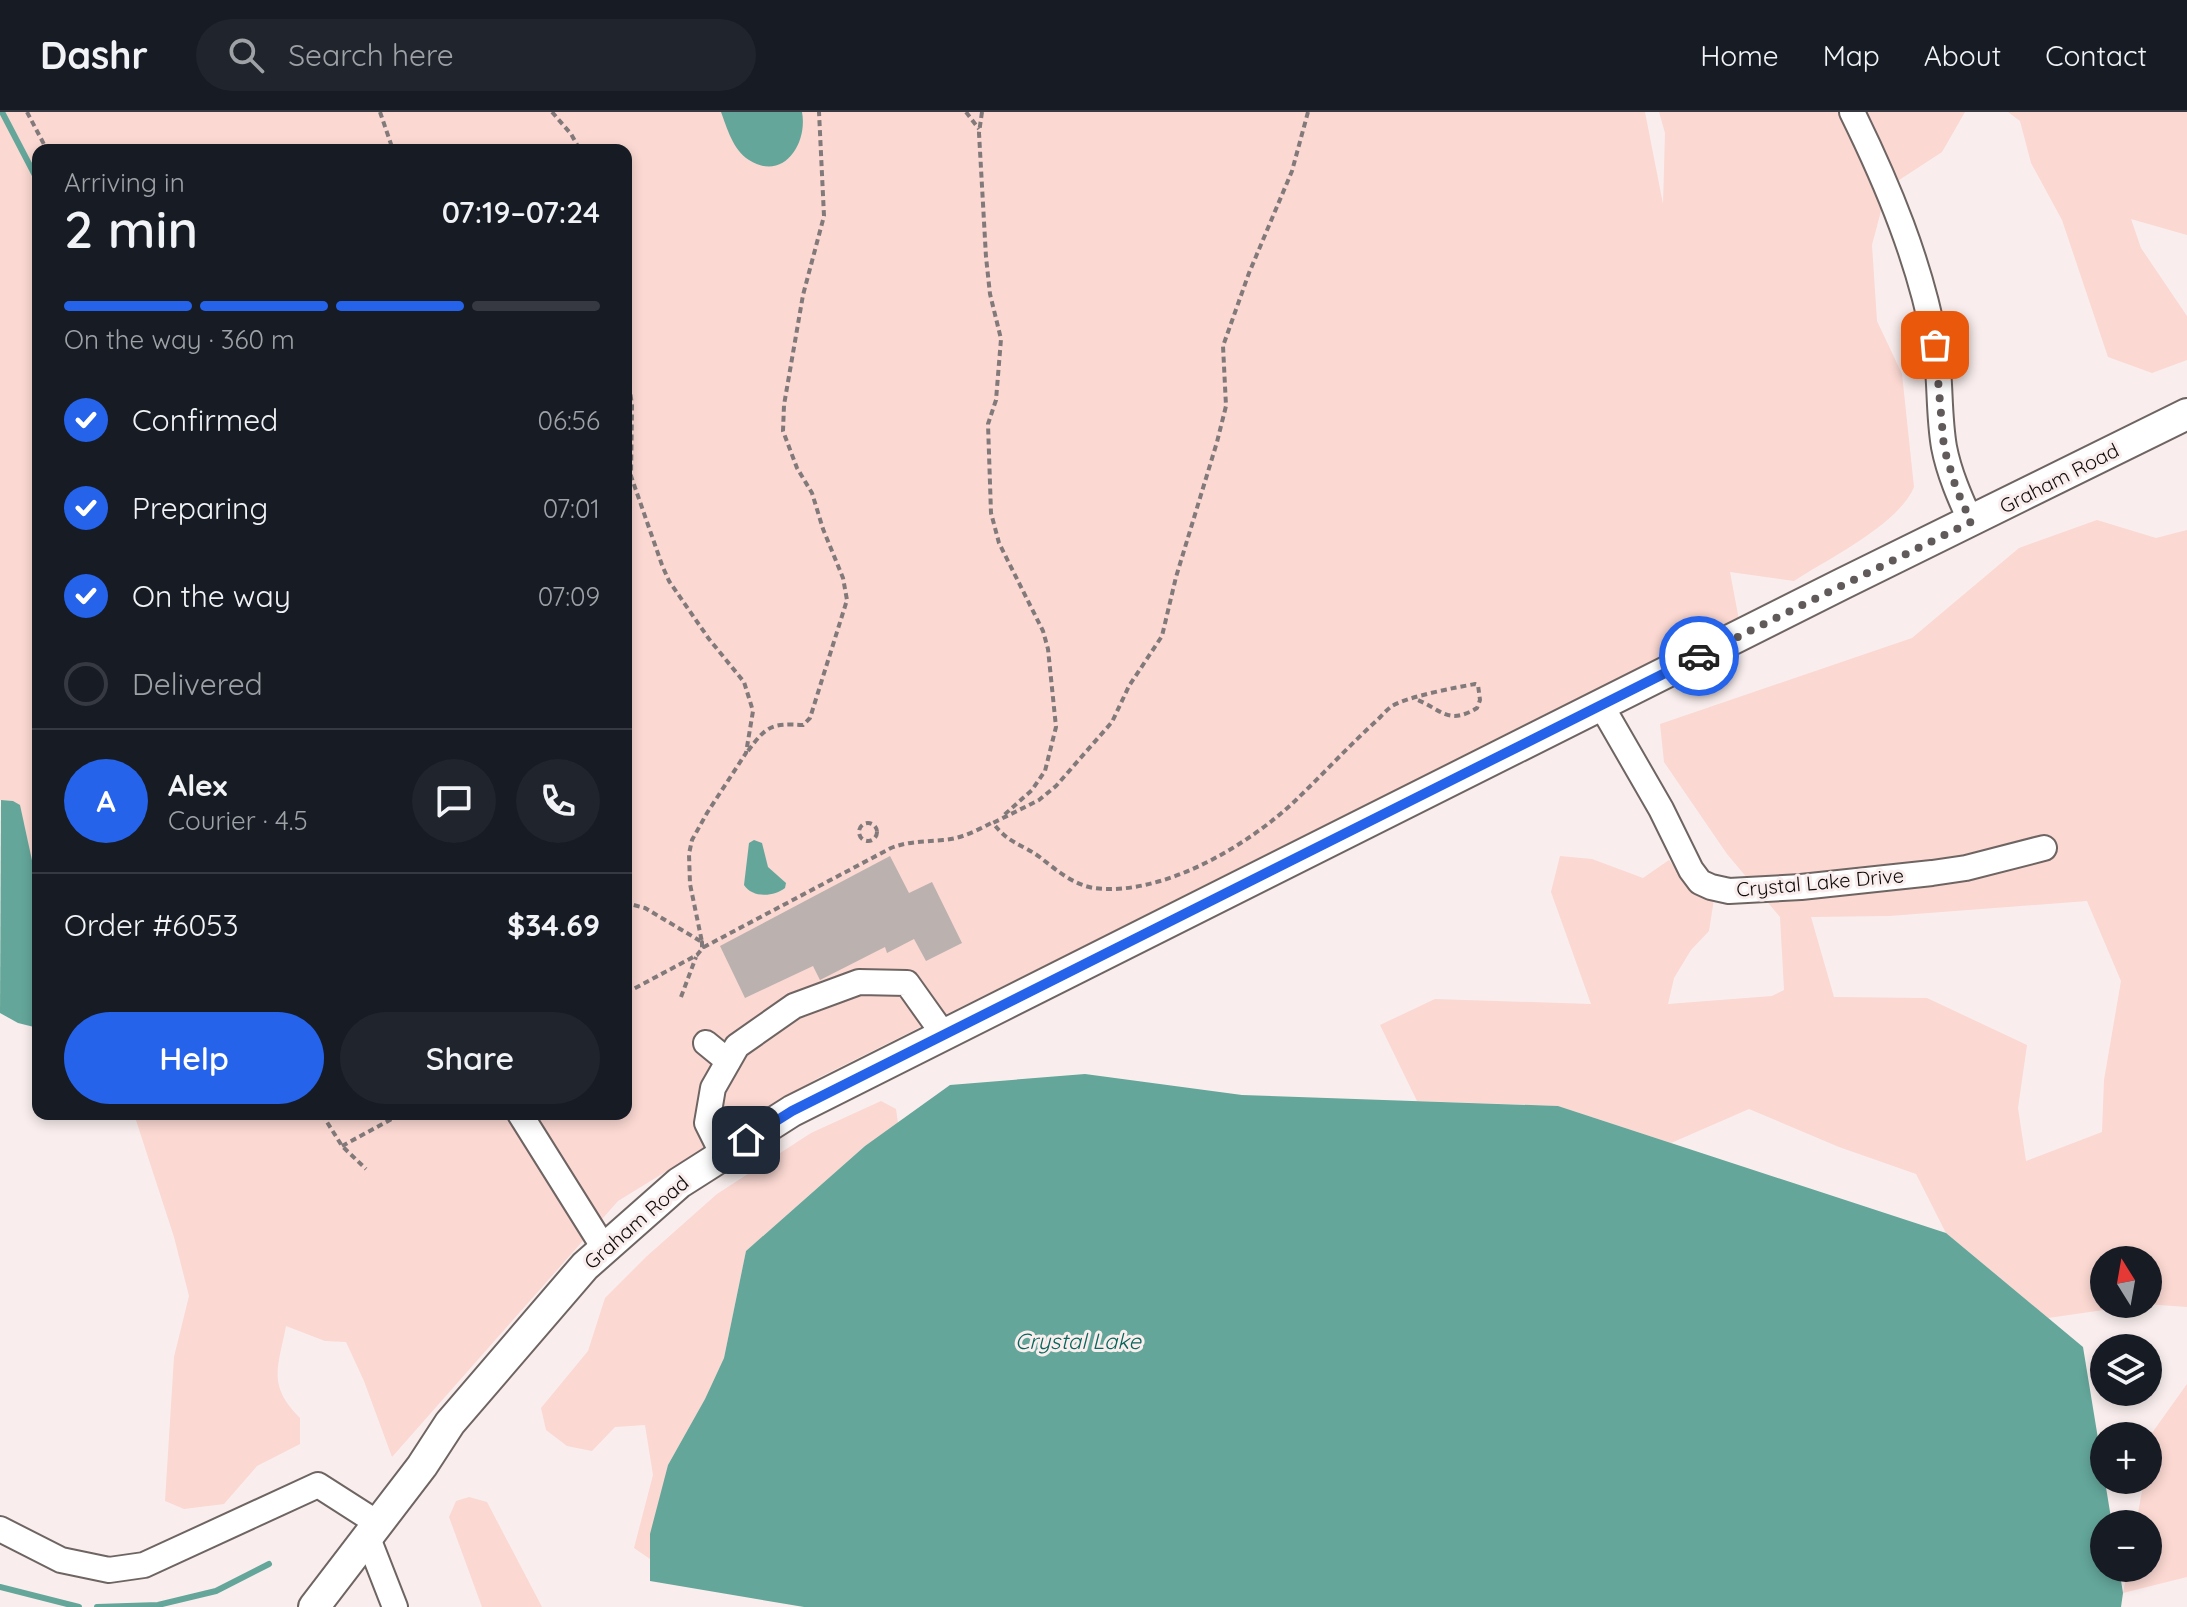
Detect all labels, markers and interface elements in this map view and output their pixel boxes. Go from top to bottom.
search box [196,19,756,91]
text: Dashr [40,31,148,79]
icon: search [224,33,268,77]
text: Search here [288,36,454,74]
text: Home [1700,38,1779,73]
text: Map [1823,38,1880,73]
text: About [1924,38,2001,73]
text: Contact [2045,38,2147,73]
text: Arriving in [64,166,185,199]
text: 07:19–07:24 [442,193,600,231]
text: 2 min [64,196,198,261]
pin [1901,311,1969,379]
text: On the way · 360 m [64,323,295,356]
icon: bag [1913,323,1957,367]
icon: check [64,398,108,442]
text: Confirmed [132,401,278,439]
text: 06:56 [538,404,600,437]
street label: Graham Road [1995,437,2123,519]
icon: check [64,486,108,530]
text: Preparing [132,489,268,527]
text: 07:01 [543,492,600,525]
icon: check [64,574,108,618]
text: On the way [132,577,291,615]
text: 07:09 [538,580,600,613]
courier [1659,616,1739,696]
icon: car [1677,634,1721,678]
text: Delivered [132,665,263,703]
button: chat [412,759,496,843]
button: phone [516,759,600,843]
text: Alex [168,766,227,804]
text: A [96,782,116,820]
text: Courier · 4.5 [168,804,308,837]
street label: Crystal Lake Drive [1735,862,1905,902]
text: Order #6053 [64,906,238,944]
text: $34.69 [507,906,600,944]
button: Help [64,1012,324,1104]
button: Share [340,1012,600,1104]
pin [712,1106,780,1174]
icon: home [724,1118,768,1162]
street label: Graham Road [579,1170,693,1274]
north arrow [2090,1246,2162,1318]
map controls [2090,1246,2162,1582]
water label: Crystal Lake [1015,1327,1143,1355]
button: layers [2090,1334,2162,1406]
button: + [2090,1422,2162,1494]
button: − [2090,1510,2162,1582]

